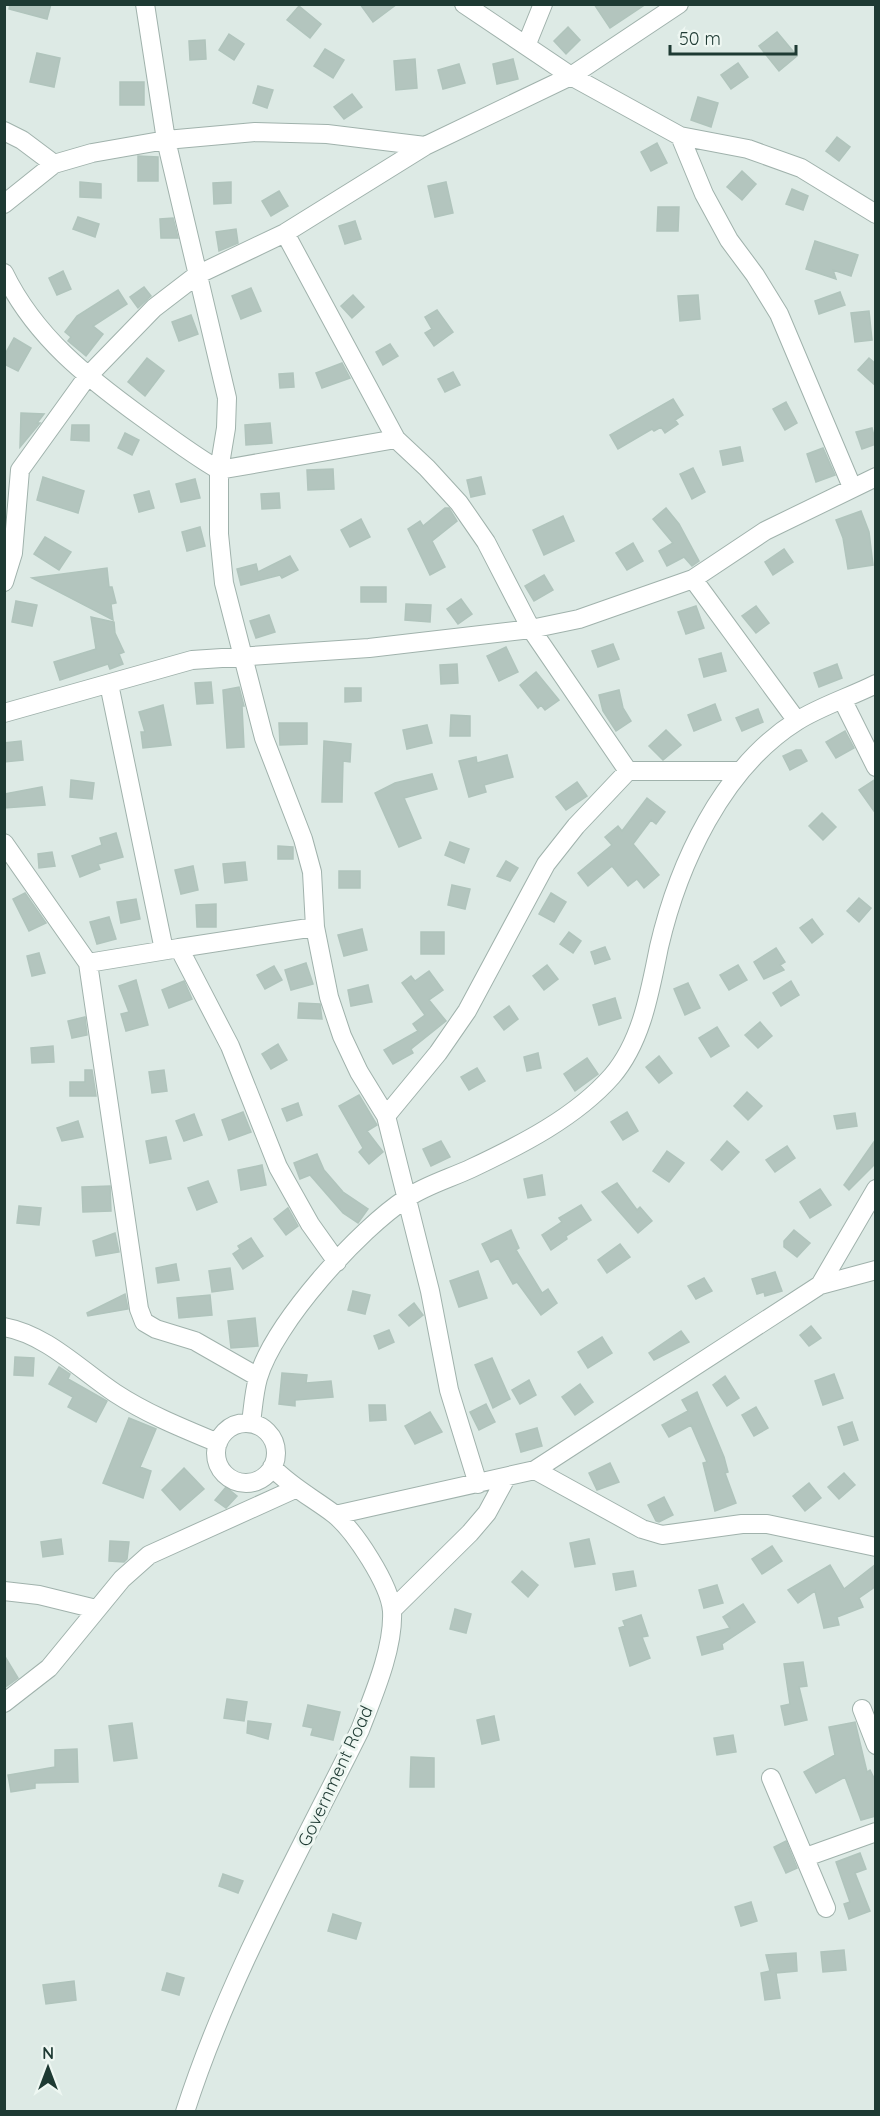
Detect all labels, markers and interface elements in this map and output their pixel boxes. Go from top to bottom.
scale bar [670,18,796,56]
text: 50 m [679,27,721,50]
street label: Government Road [292,1702,378,1850]
north arrow [18,2038,78,2098]
text: N [42,2043,54,2063]

